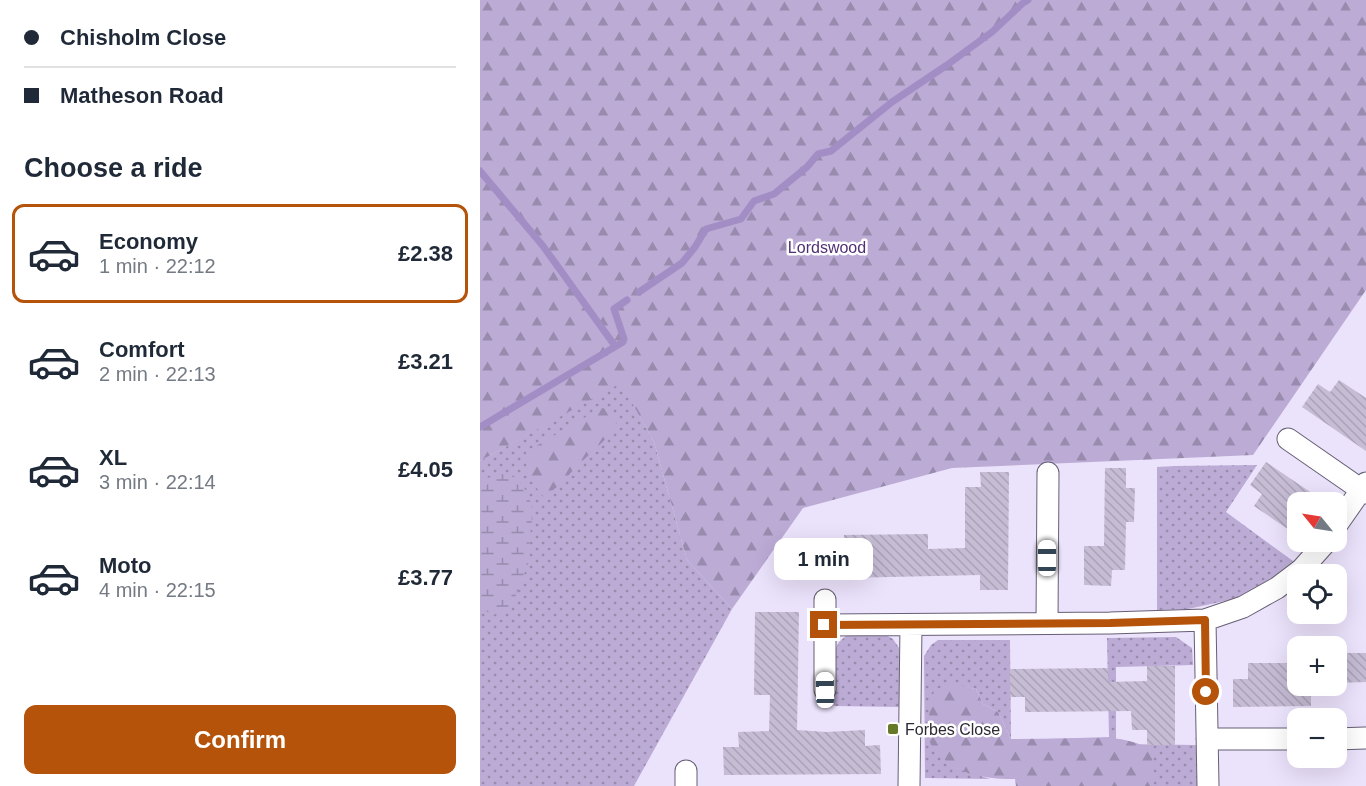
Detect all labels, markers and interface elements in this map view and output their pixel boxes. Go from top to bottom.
text: Chisholm Close [60,25,226,50]
text: Matheson Road [60,83,224,108]
text: Choose a ride [24,153,203,183]
icon: car [27,227,81,281]
text: Economy [99,229,198,254]
park label: Lordswood [788,239,866,256]
text: £2.38 [398,241,453,266]
text: 1 min · 22:12 [99,255,216,277]
icon: car [27,335,81,389]
text: Comfort [99,337,185,362]
text: £3.21 [398,349,453,374]
text: 2 min · 22:13 [99,363,216,385]
icon: car [27,443,81,497]
text: XL [99,445,127,470]
text: £4.05 [398,457,453,482]
text: 3 min · 22:14 [99,471,216,493]
north arrow [1287,492,1347,552]
map controls [1287,492,1347,768]
callout: 1 min [774,538,874,580]
car [1038,540,1056,576]
text: 1 min [797,548,850,570]
icon: car [27,551,81,605]
text: Moto [99,553,152,578]
button: locate [1287,564,1347,624]
text: £3.77 [398,565,453,590]
text: 4 min · 22:15 [99,579,216,601]
route end [810,611,837,638]
button: + [1287,636,1347,696]
car [816,672,834,708]
route start [1192,678,1219,705]
button: Confirm [24,705,456,774]
button: − [1287,708,1347,768]
place label: Forbes Close [905,721,1000,738]
marker: Forbes Close [886,722,900,736]

